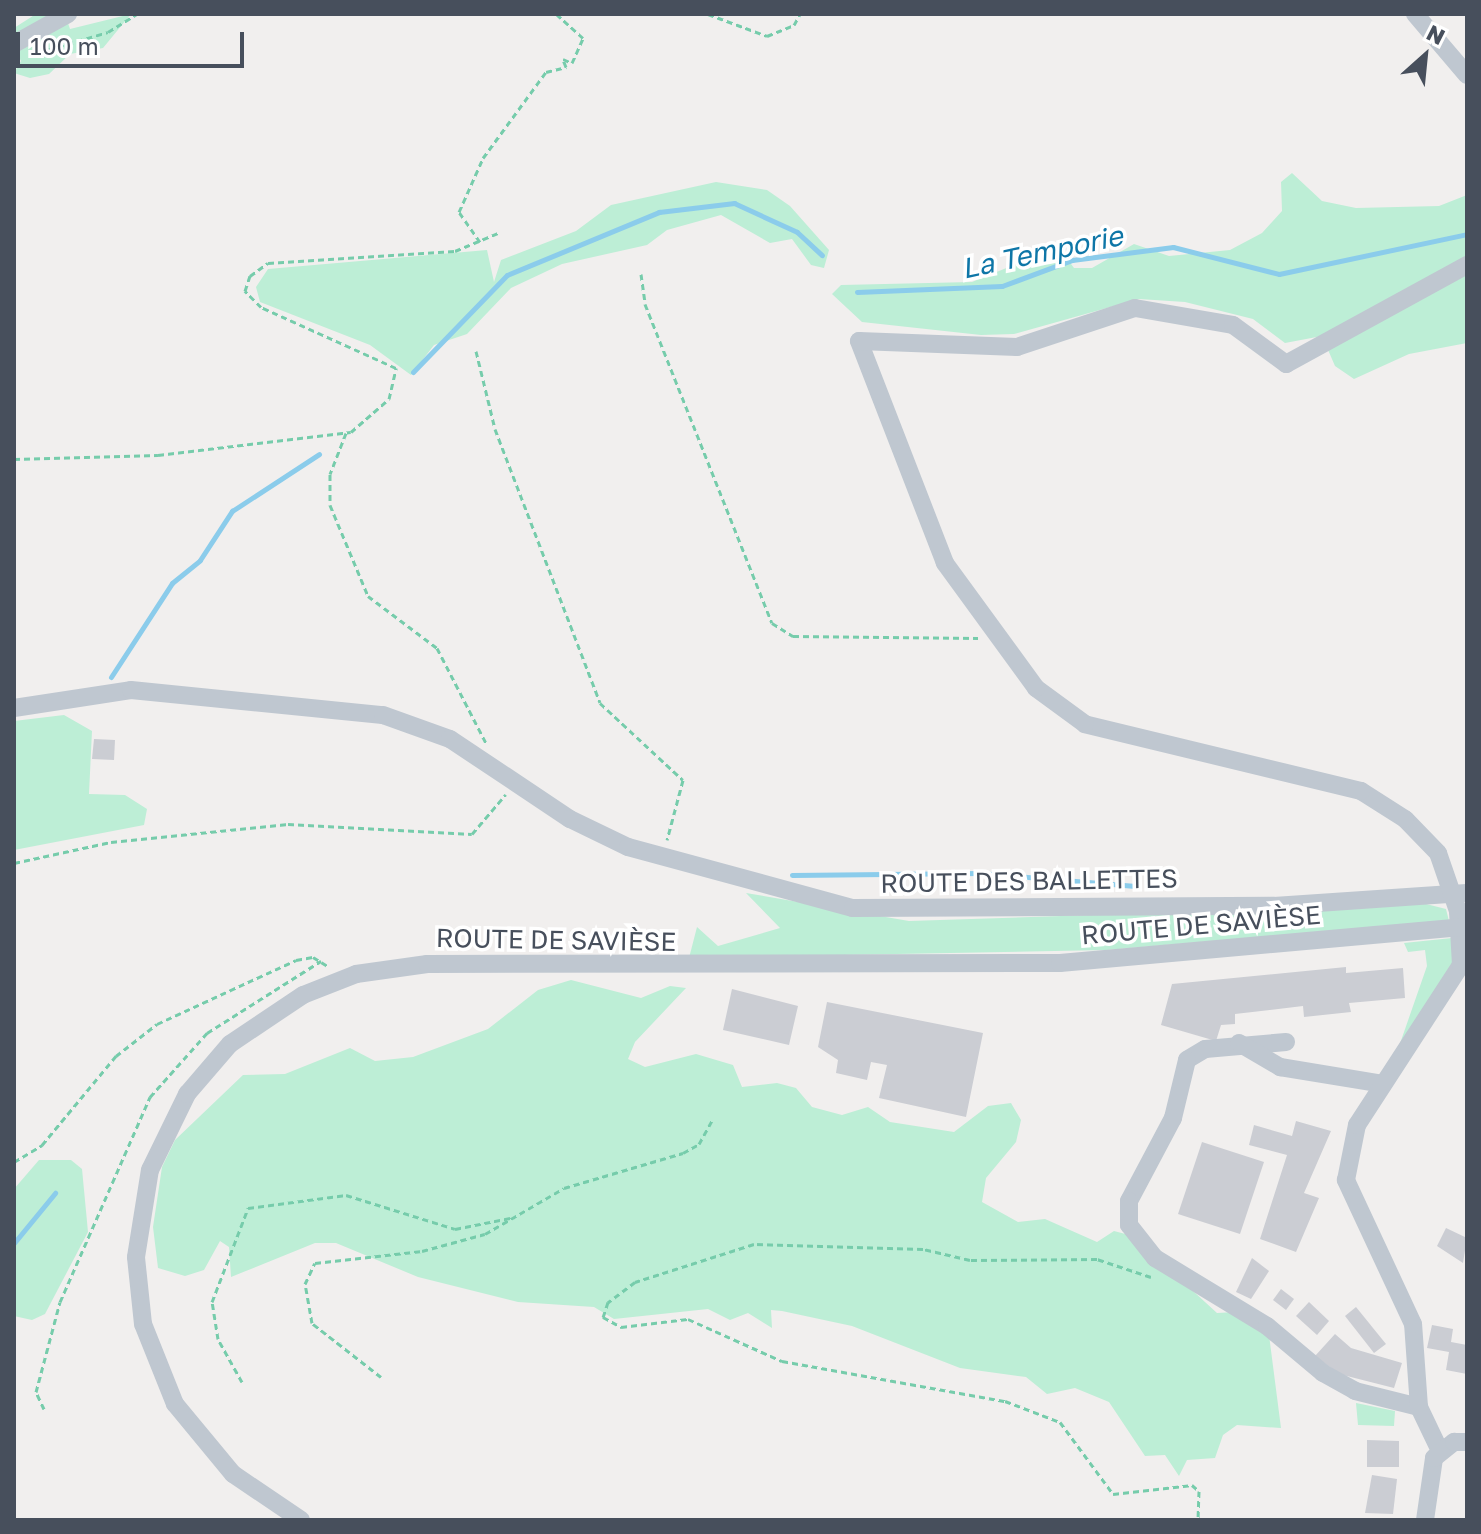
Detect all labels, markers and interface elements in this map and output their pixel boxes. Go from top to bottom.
scale bar [20,16,248,66]
north arrow [1385,16,1465,96]
text: N [1423,18,1450,50]
text: 100 m [30,31,99,60]
water label: La Temporie [958,219,1126,285]
street label: ROUTE DES BALLETTES [880,863,1178,899]
street label: ROUTE DE SAVIÈSE [1080,899,1322,951]
street label: ROUTE DE SAVIÈSE [436,922,676,958]

